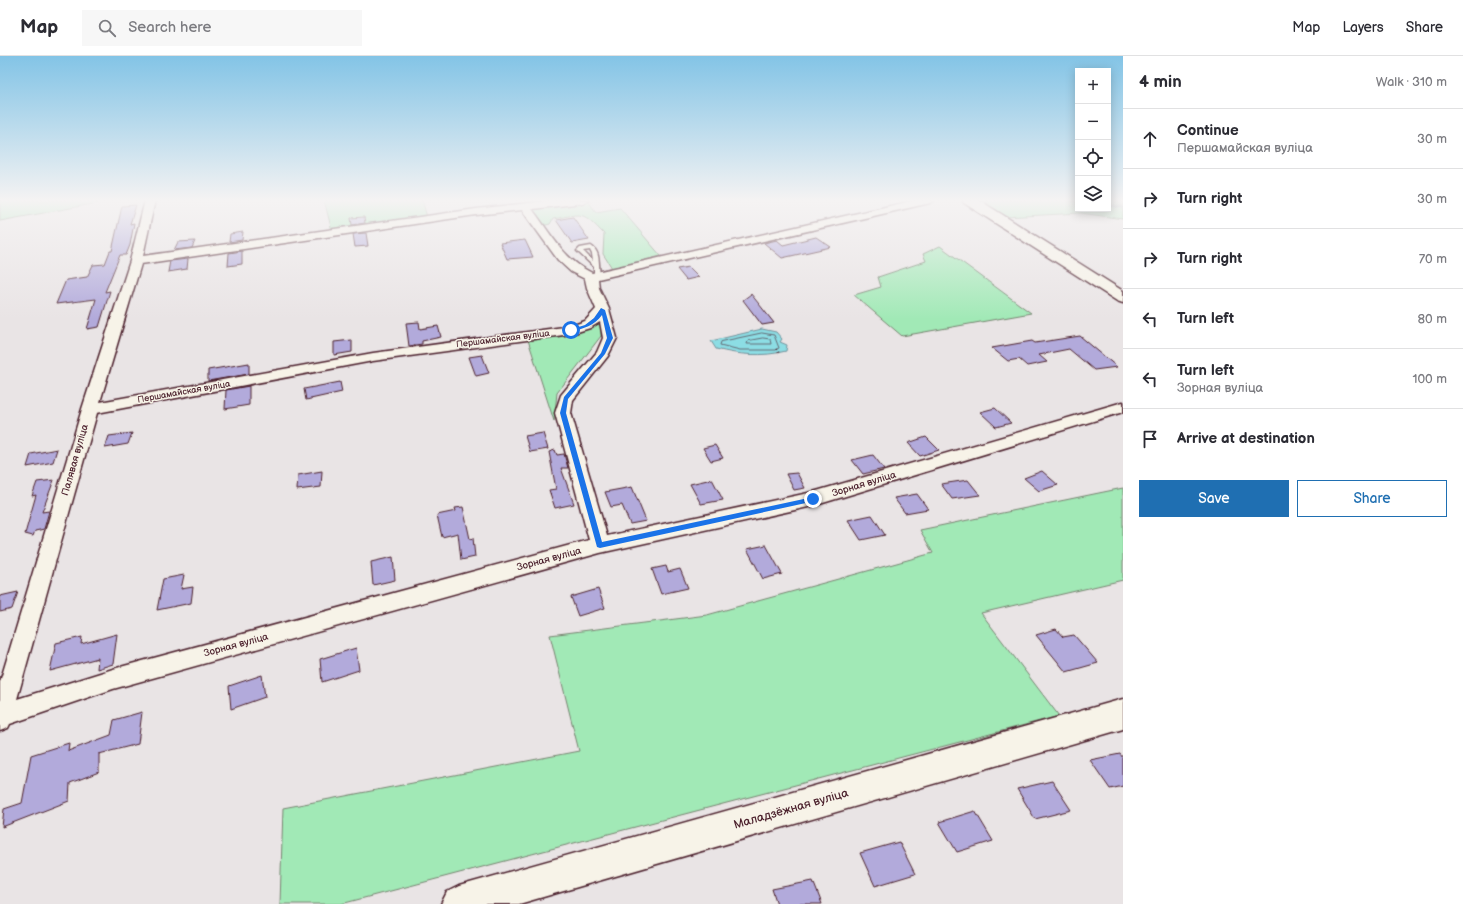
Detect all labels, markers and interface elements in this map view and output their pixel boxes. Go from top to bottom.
search box [82,10,362,46]
text: Map [20,16,58,39]
icon: search [96,17,118,39]
text: Search here [128,18,211,37]
text: Map [1292,19,1320,36]
text: Layers [1342,19,1384,36]
text: Share [1406,19,1443,36]
map controls [1075,68,1111,212]
button: + [1075,68,1111,104]
text: 4 min [1139,72,1182,92]
text: Walk · 310 m [1376,74,1447,90]
button: − [1075,104,1111,140]
text: Continue [1177,121,1239,140]
icon: ahead [1139,128,1161,150]
text: 30 m [1417,131,1447,147]
button: locate [1075,140,1111,176]
text: Першамайская вуліца [1177,140,1313,156]
button: layers [1075,176,1111,212]
icon: right [1139,188,1161,210]
text: Turn right [1177,189,1242,208]
text: 30 m [1417,191,1447,207]
icon: right [1139,248,1161,270]
text: Turn right [1177,249,1242,268]
text: 70 m [1419,251,1447,267]
icon: left [1139,308,1161,330]
text: Turn left [1177,309,1234,328]
text: 80 m [1418,311,1447,327]
route start [562,321,580,339]
street label: Першамайская вуліца [456,328,551,350]
text: Turn left [1177,361,1234,380]
icon: left [1139,368,1161,390]
text: 100 m [1412,371,1447,387]
street label: Першамайская вуліца [137,378,232,406]
text: Зорная вуліца [1177,380,1263,396]
street label: Палявая вуліца [59,423,91,497]
icon: arrive [1139,428,1161,450]
text: Arrive at destination [1177,429,1315,448]
street label: Зорная вуліца [831,469,898,499]
button: Save [1139,480,1289,517]
button: Share [1297,480,1447,517]
route end [804,490,822,508]
street label: Зорная вуліца [515,545,583,573]
street label: Зорная вуліца [202,631,270,659]
street label: Маладзёжная вуліца [732,785,850,833]

